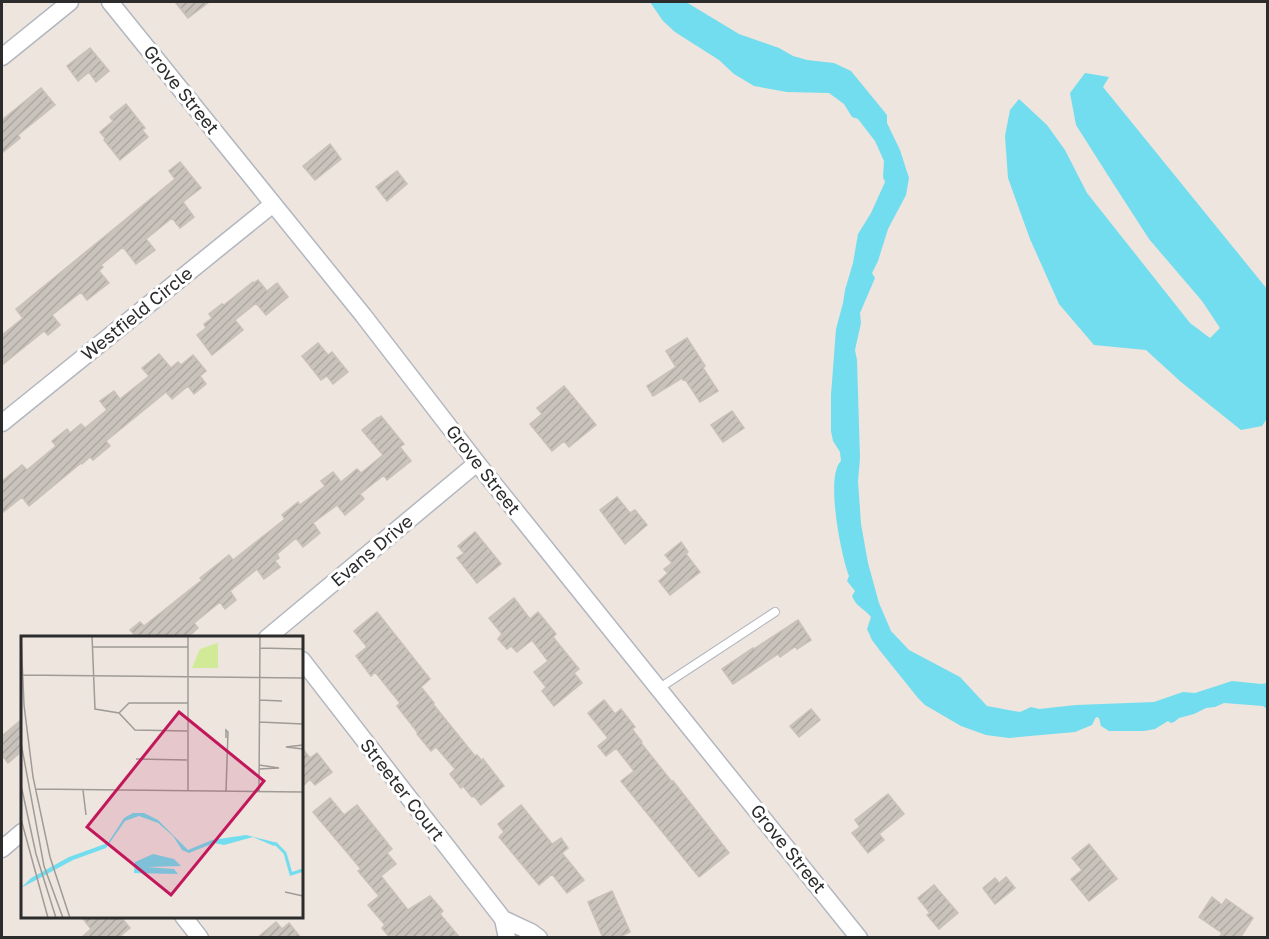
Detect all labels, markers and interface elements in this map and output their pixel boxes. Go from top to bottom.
street label: Grove Street [139,41,224,138]
street label: Westfield Circle [76,262,196,365]
street label: Grove Street [442,420,526,519]
street label: Evans Drive [326,510,417,591]
inset map [21,636,303,918]
street label: Streeter Court [356,734,450,845]
street label: Grove Street [746,800,831,897]

